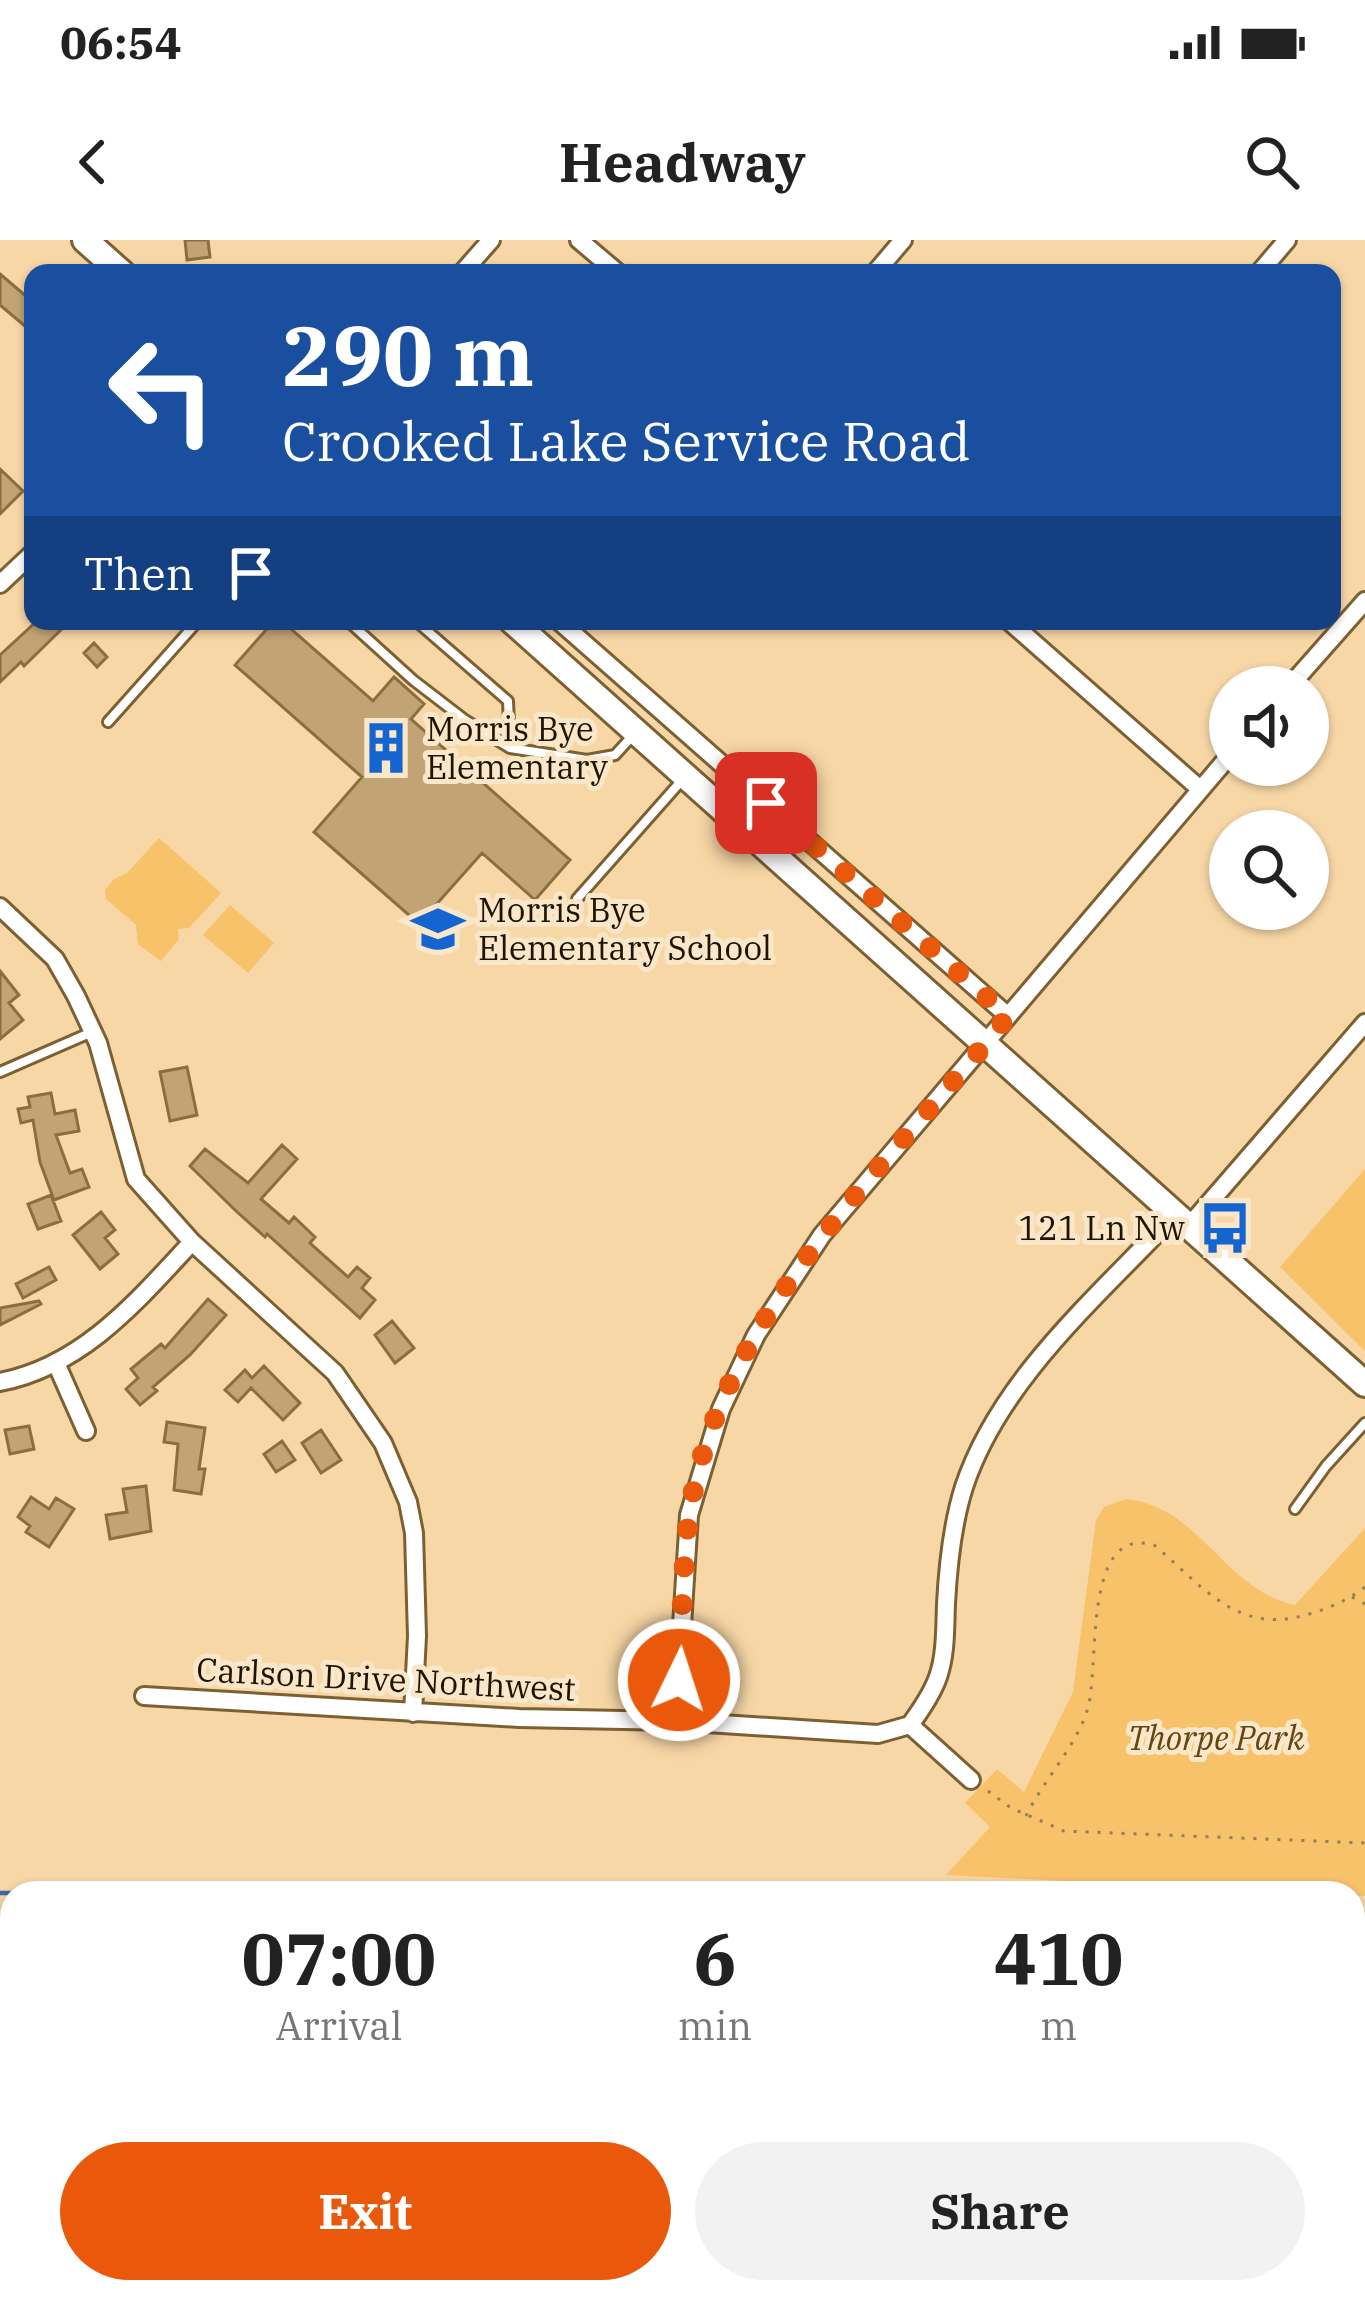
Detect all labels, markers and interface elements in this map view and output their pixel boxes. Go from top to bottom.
text: 06:54 [60,13,182,71]
text: Headway [559,127,806,197]
icon: back [60,129,126,195]
icon: search [1239,129,1305,195]
text: 290 m [282,300,534,409]
icon: left [84,312,240,468]
text: Crooked Lake Service Road [282,406,971,476]
icon: arrive [218,540,284,606]
text: Then [84,544,194,602]
map controls [1209,666,1329,930]
button: sound [1209,666,1329,786]
place label: Morris Bye Elementary [426,707,608,788]
building icon: Morris Bye Elementary [357,719,415,777]
pin [715,752,817,854]
icon: arrive [733,770,799,836]
button: search [1209,810,1329,930]
place label: Morris Bye Elementary School [478,888,772,969]
school or university icon: Morris Bye Elementary School [409,900,467,958]
bus stop icon: 121 Ln Nw [1196,1199,1254,1257]
place label: 121 Ln Nw [1018,1206,1185,1249]
position arrow [616,1617,742,1743]
street label: Carlson Drive Northwest [195,1647,577,1710]
park label: Thorpe Park [1127,1716,1305,1759]
text: 07:00 [242,1911,436,2005]
text: 6 [693,1911,737,2005]
text: 410 [994,1911,1123,2005]
text: Arrival [275,2000,402,2051]
text: min [678,2000,752,2051]
text: m [1040,2000,1077,2051]
button: Exit [60,2142,671,2280]
button: Share [695,2142,1305,2280]

